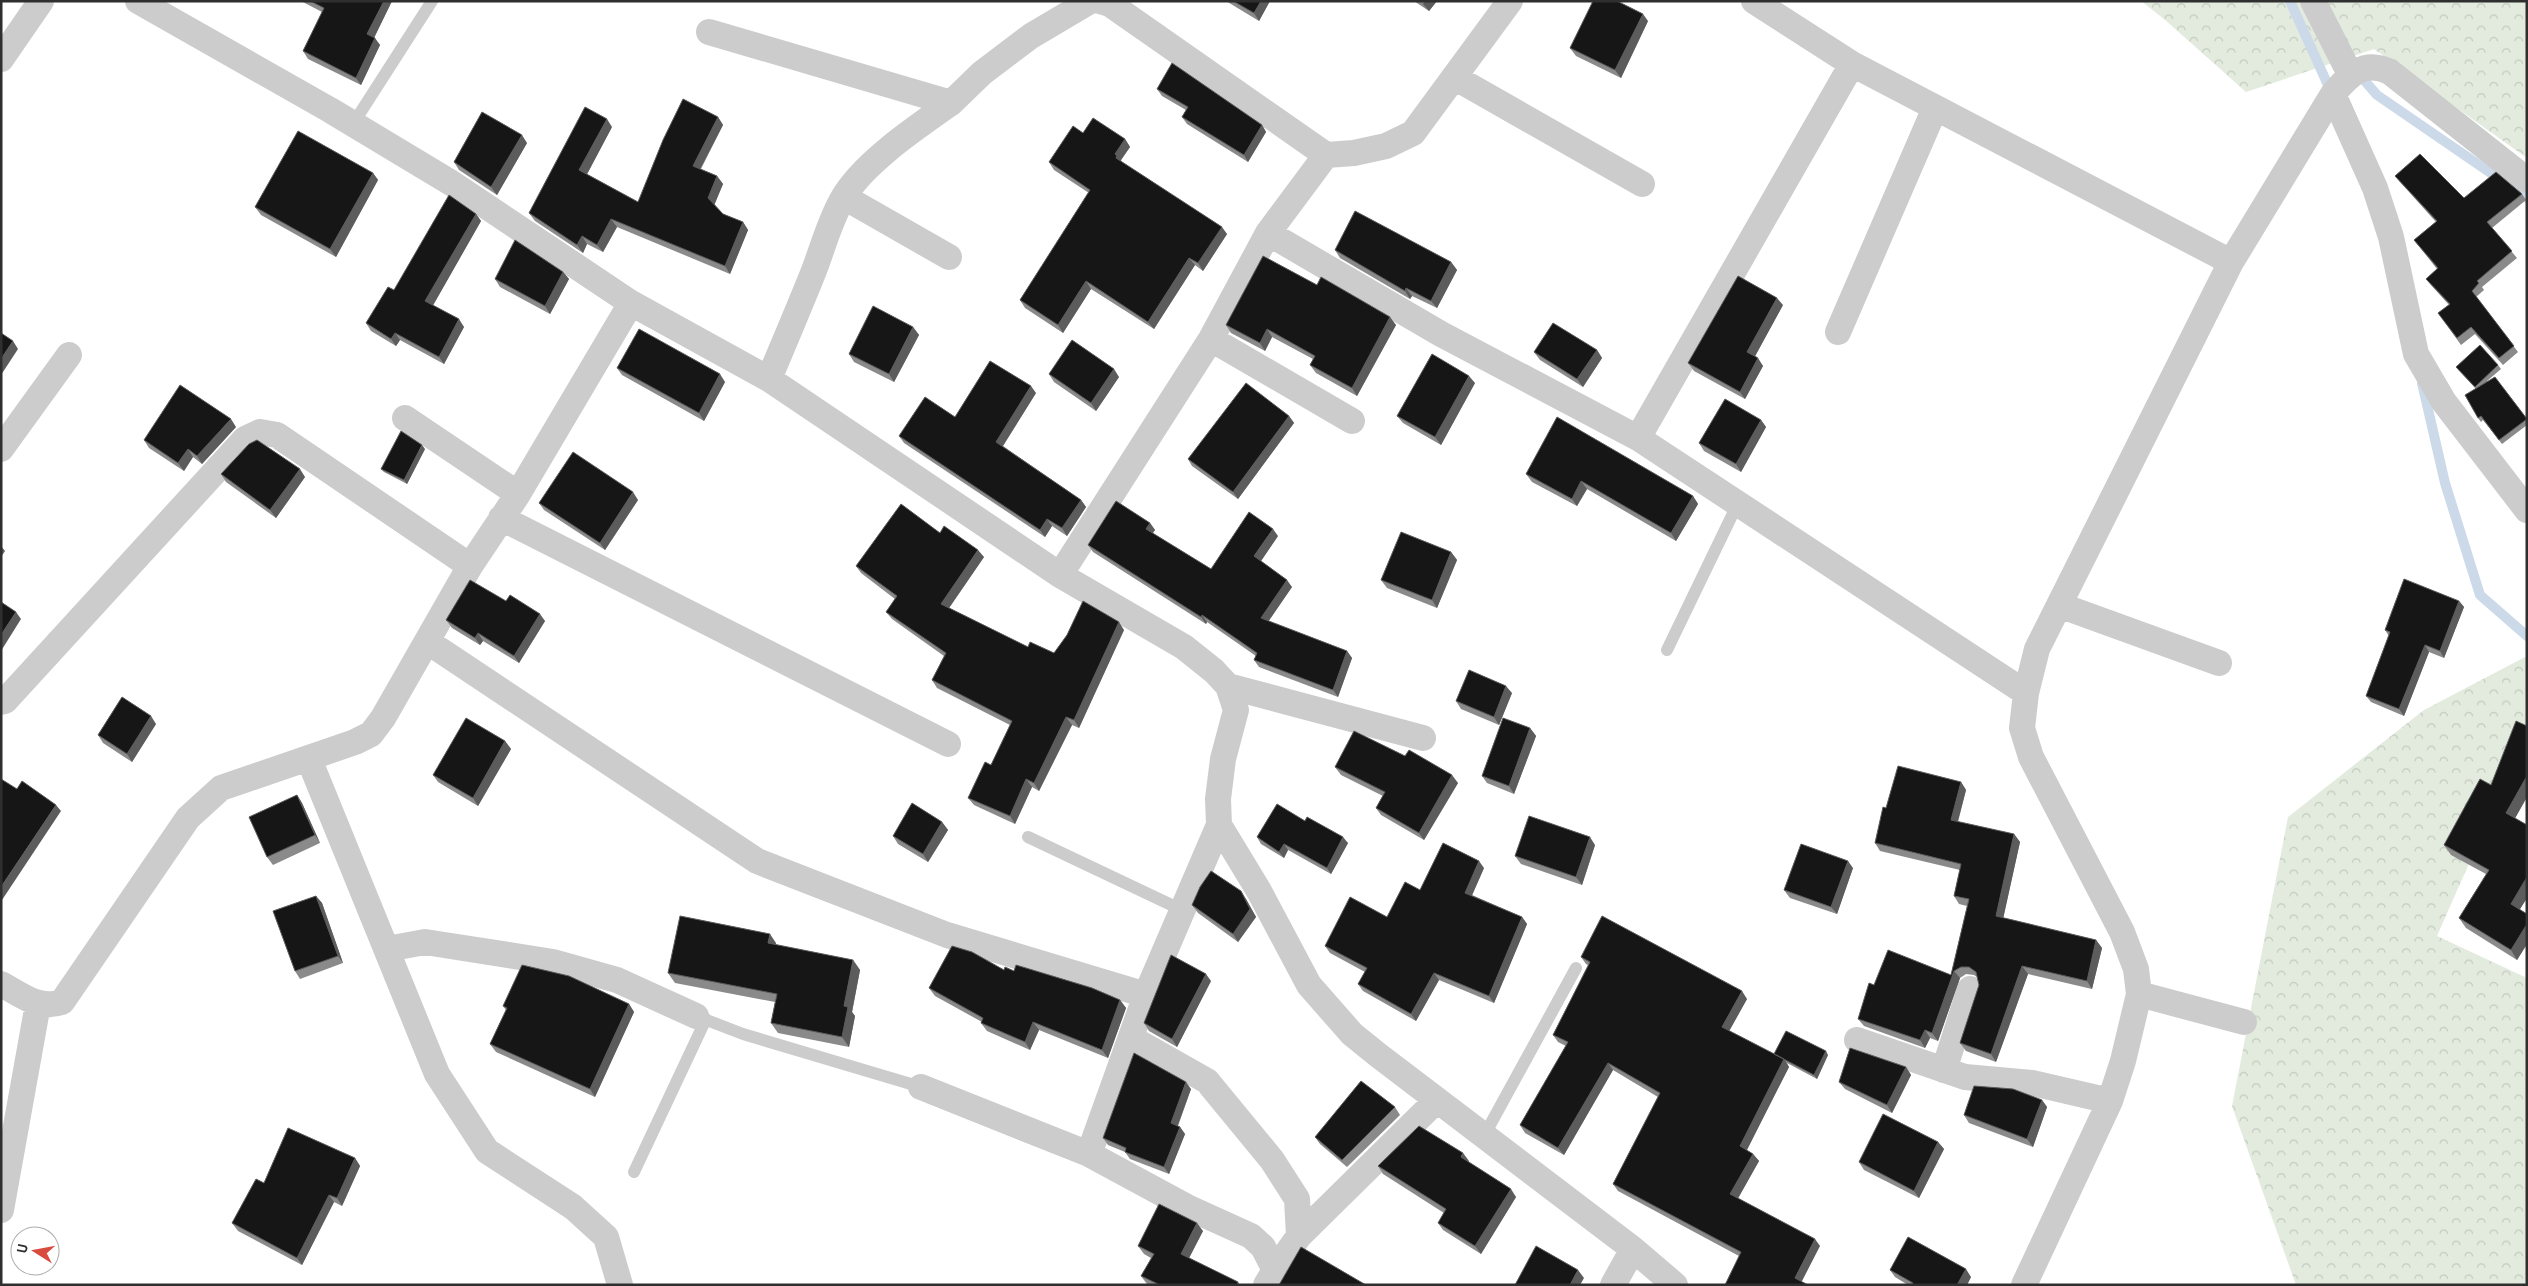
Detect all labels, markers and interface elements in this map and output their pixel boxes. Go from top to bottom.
north arrow [10,1226,60,1276]
text: U [13,1242,32,1255]

